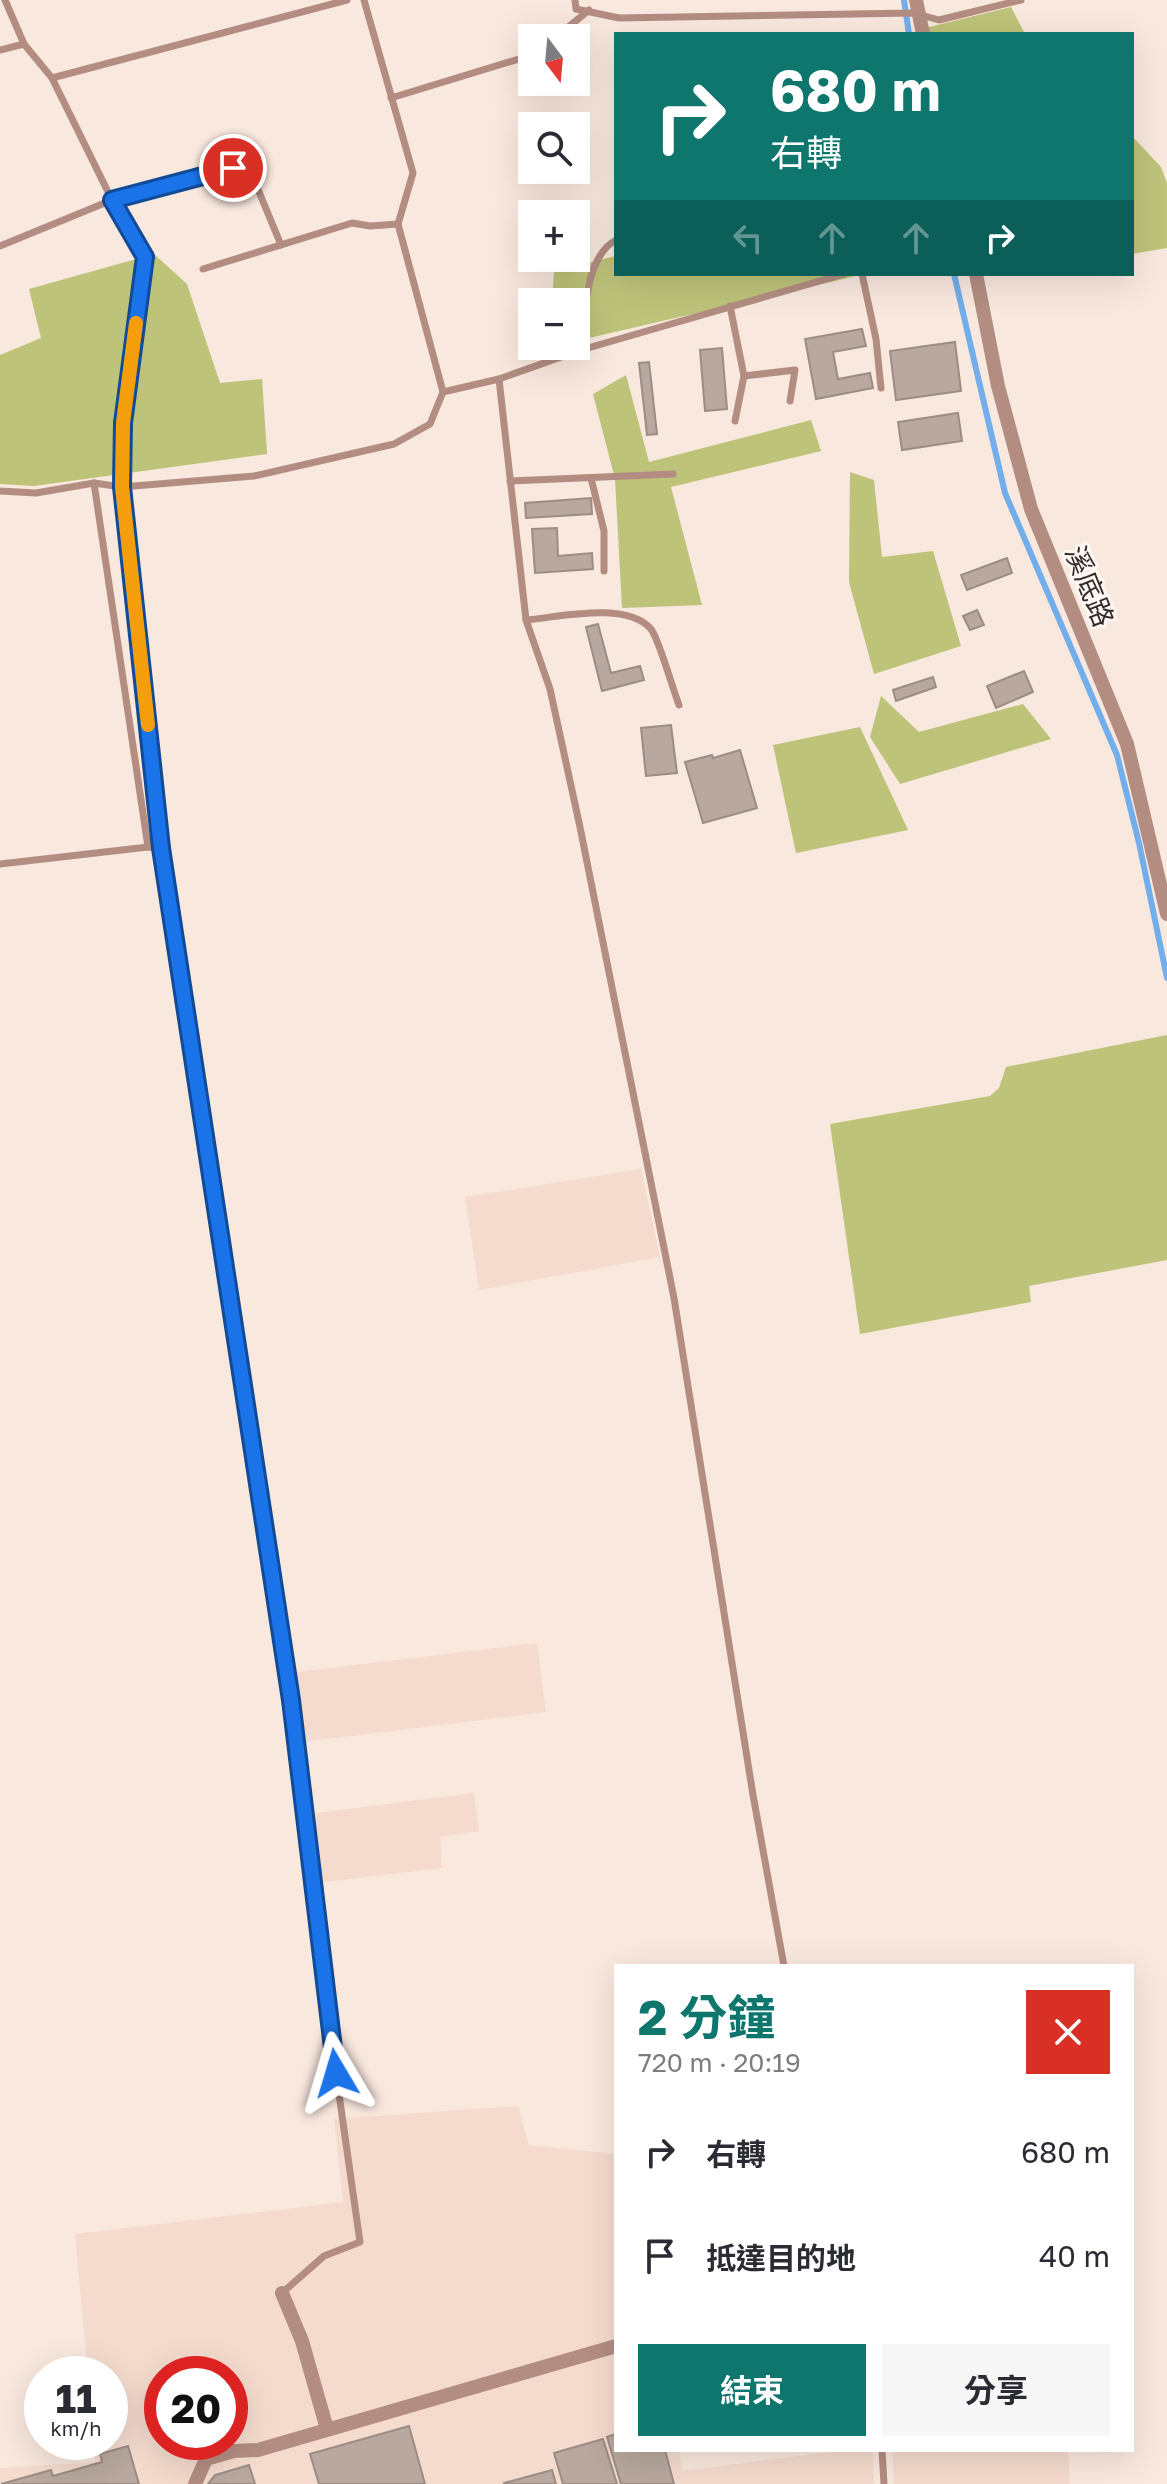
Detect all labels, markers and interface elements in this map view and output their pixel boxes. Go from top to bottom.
north arrow [518,24,590,96]
map controls [518,24,590,360]
text: 680 m [770,56,941,123]
icon: right [638,64,742,168]
button: search [518,112,590,184]
text: 右轉 [770,131,842,174]
pin [199,134,267,202]
icon: arrive [211,146,255,190]
button: + [518,200,590,272]
icon: left [726,216,770,260]
icon: ahead [810,216,854,260]
icon: ahead [894,216,938,260]
icon: right [978,216,1022,260]
button: − [518,288,590,360]
street label: 溪底路 [1059,541,1121,631]
text: 2 分鐘 [638,1988,775,2046]
button: close [1026,1990,1110,2074]
position arrow [294,2031,378,2115]
text: 720 m · 20:19 [638,2047,801,2078]
icon: right [638,2130,682,2174]
text: 680 m [1021,2134,1110,2170]
text: 右轉 [706,2136,766,2172]
icon: arrive [638,2234,682,2278]
text: 40 m [1039,2238,1110,2274]
text: 抵達目的地 [706,2240,856,2276]
button: 結束 [638,2344,866,2436]
button: 分享 [882,2344,1110,2436]
speed limit sign: 20 [144,2356,248,2460]
text: 11 [55,2374,97,2422]
text: km/h [51,2416,101,2440]

